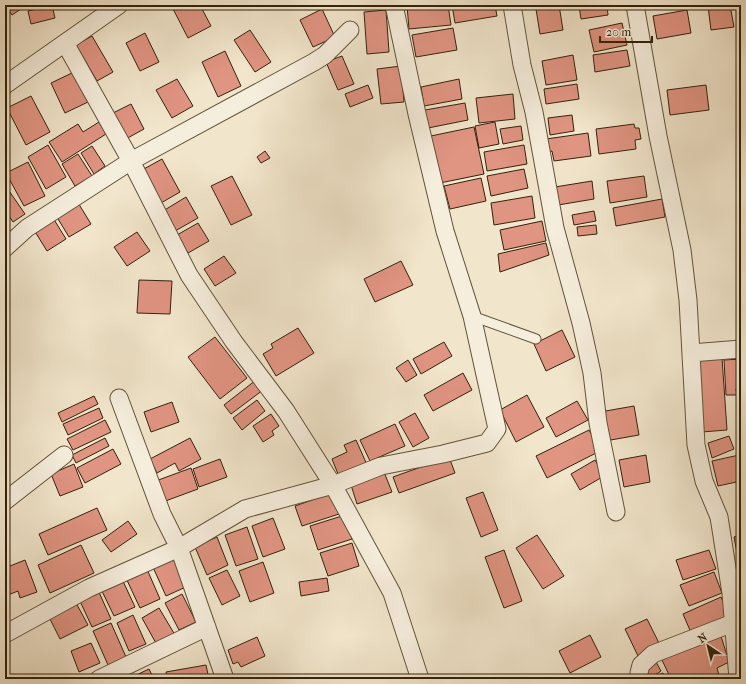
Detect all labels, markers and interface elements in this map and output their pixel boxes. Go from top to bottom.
scale bar [600,18,652,44]
text: 20 m [606,25,631,39]
north arrow [688,626,728,666]
text: N [695,630,710,646]

